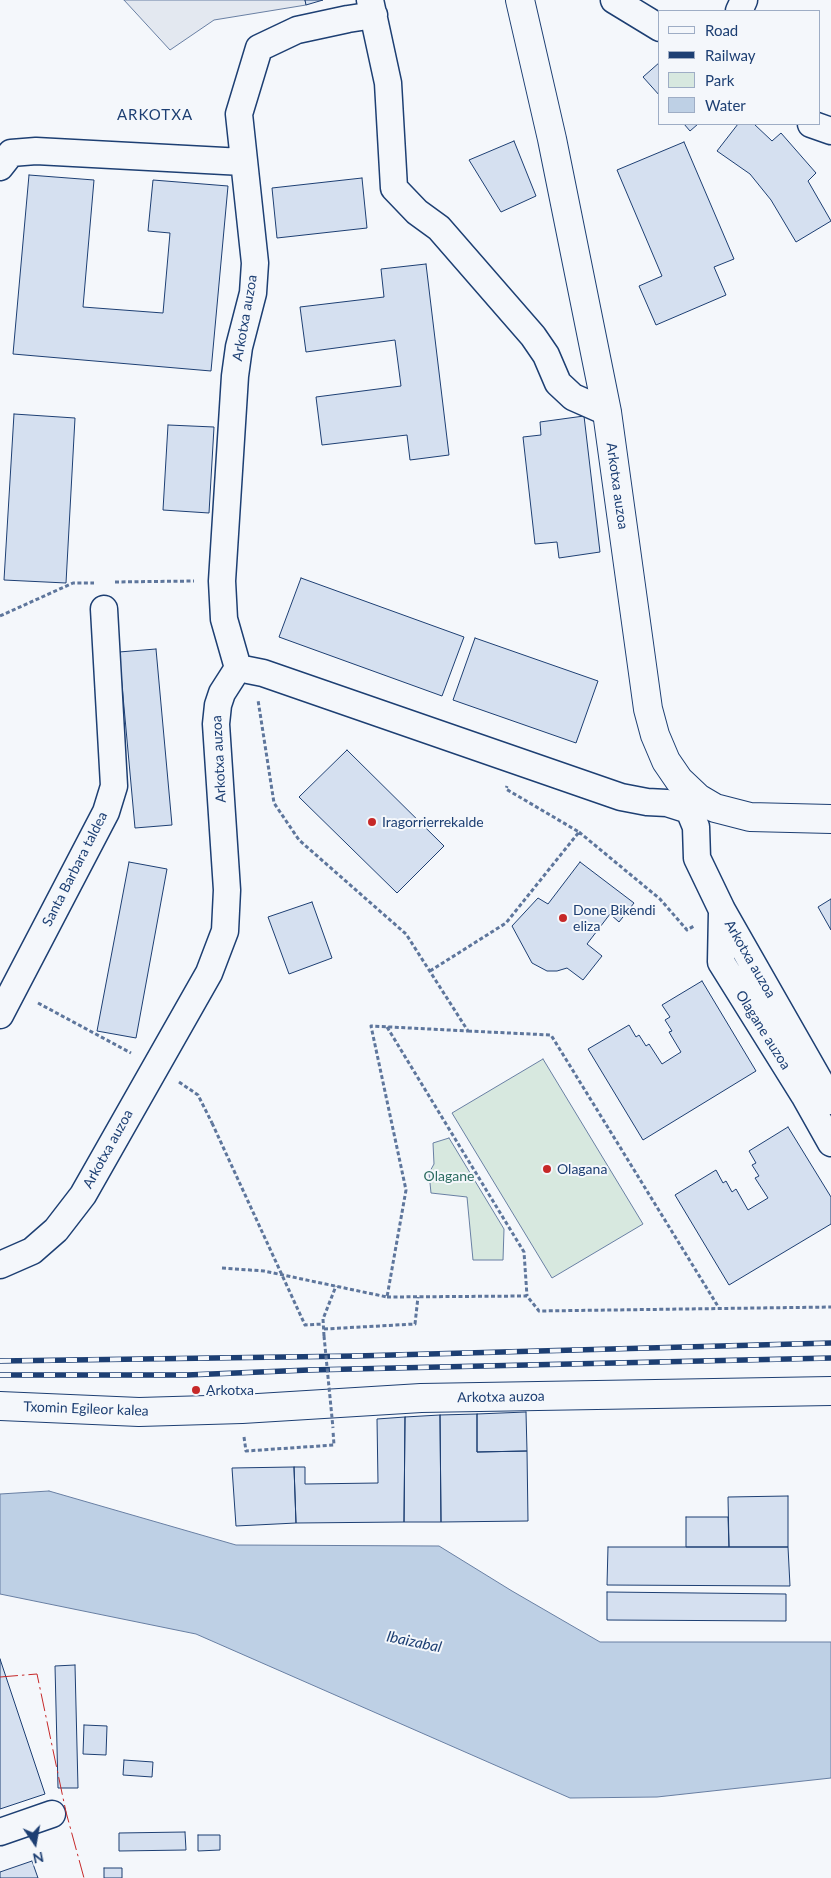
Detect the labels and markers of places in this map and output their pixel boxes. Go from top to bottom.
place label: Iragorrierrekalde [382,814,484,830]
marker: Iragorrierrekalde [366,816,378,828]
place label: Done Bikendi eliza [573,902,656,934]
marker: Done Bikendi eliza [557,912,569,924]
place label: Olagana [557,1161,607,1177]
marker: Olagana [541,1163,553,1175]
place label: Arkotxa [206,1382,254,1398]
marker: Arkotxa [190,1384,202,1396]

